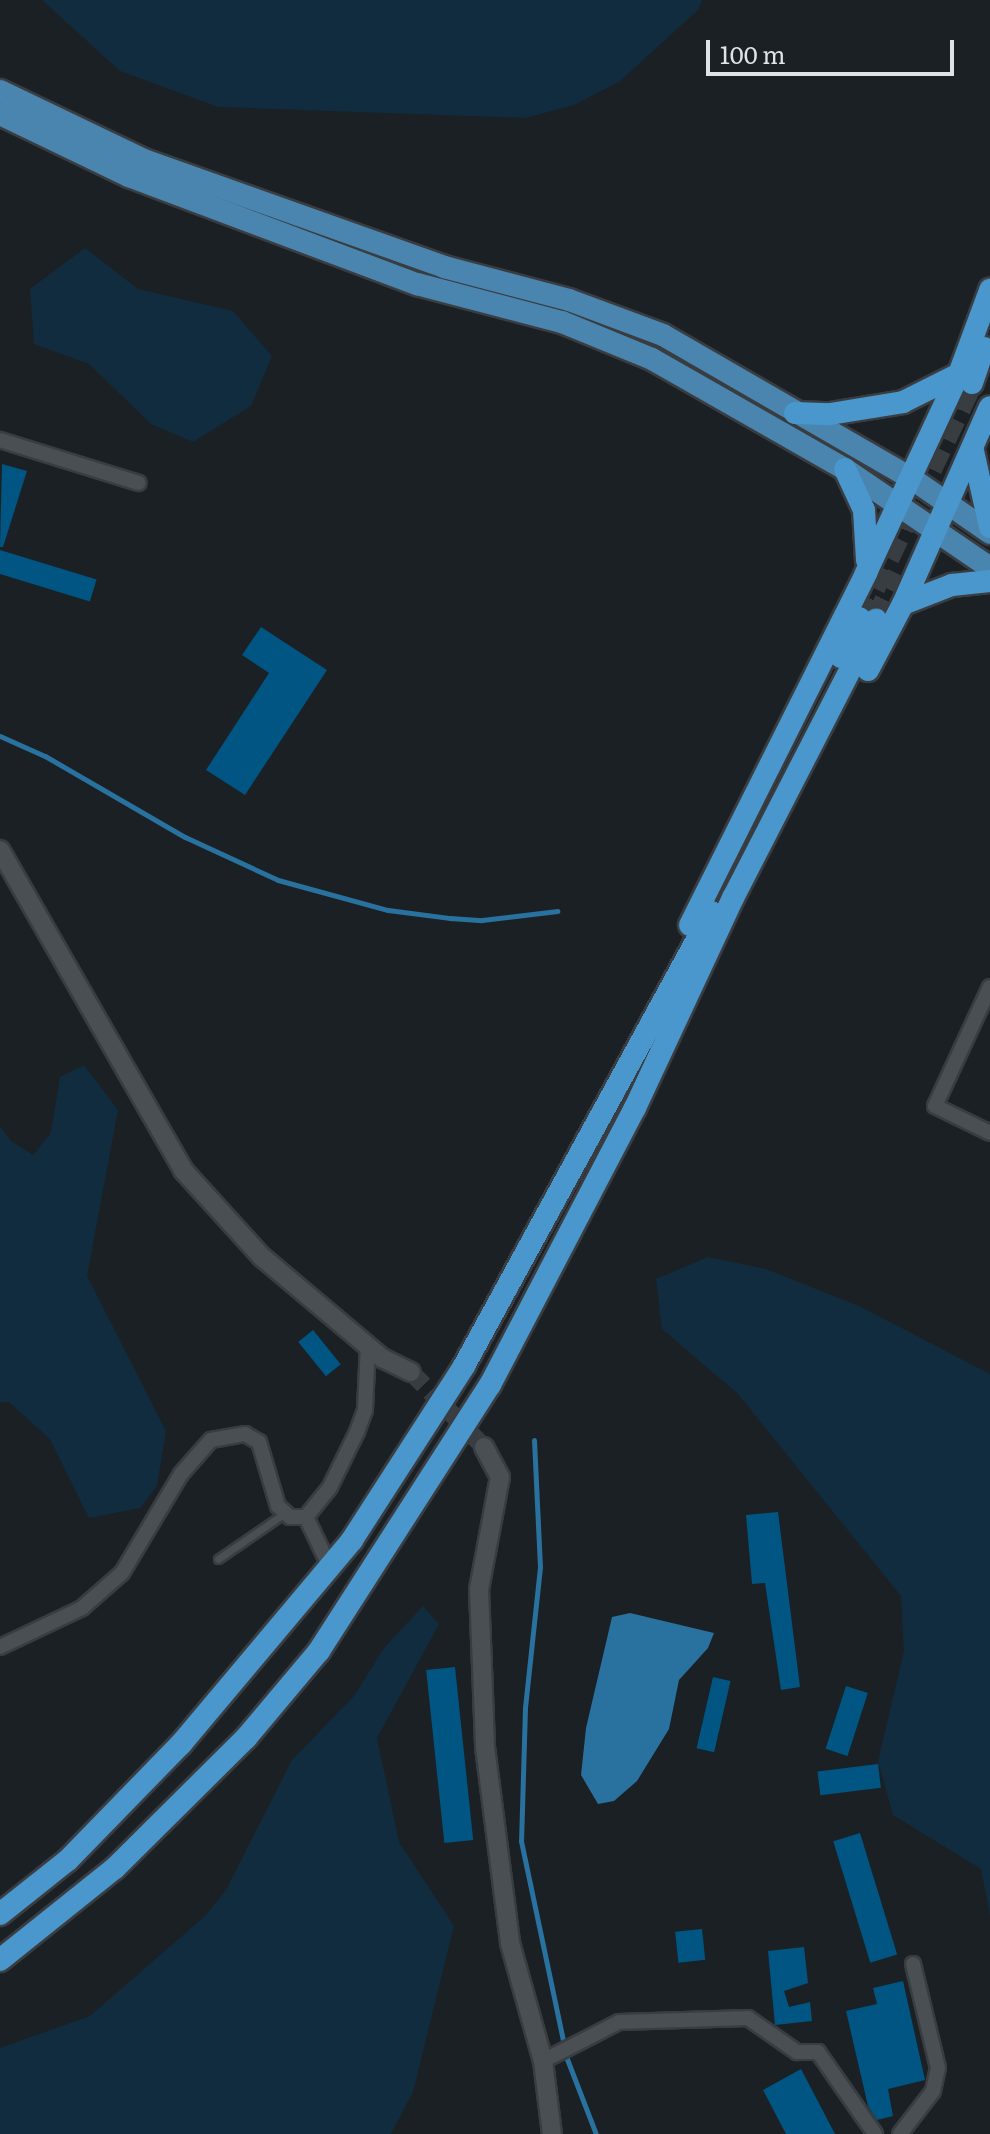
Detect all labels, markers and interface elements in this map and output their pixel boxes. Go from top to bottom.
scale bar [710,24,958,74]
text: 100 m [720,36,786,71]

